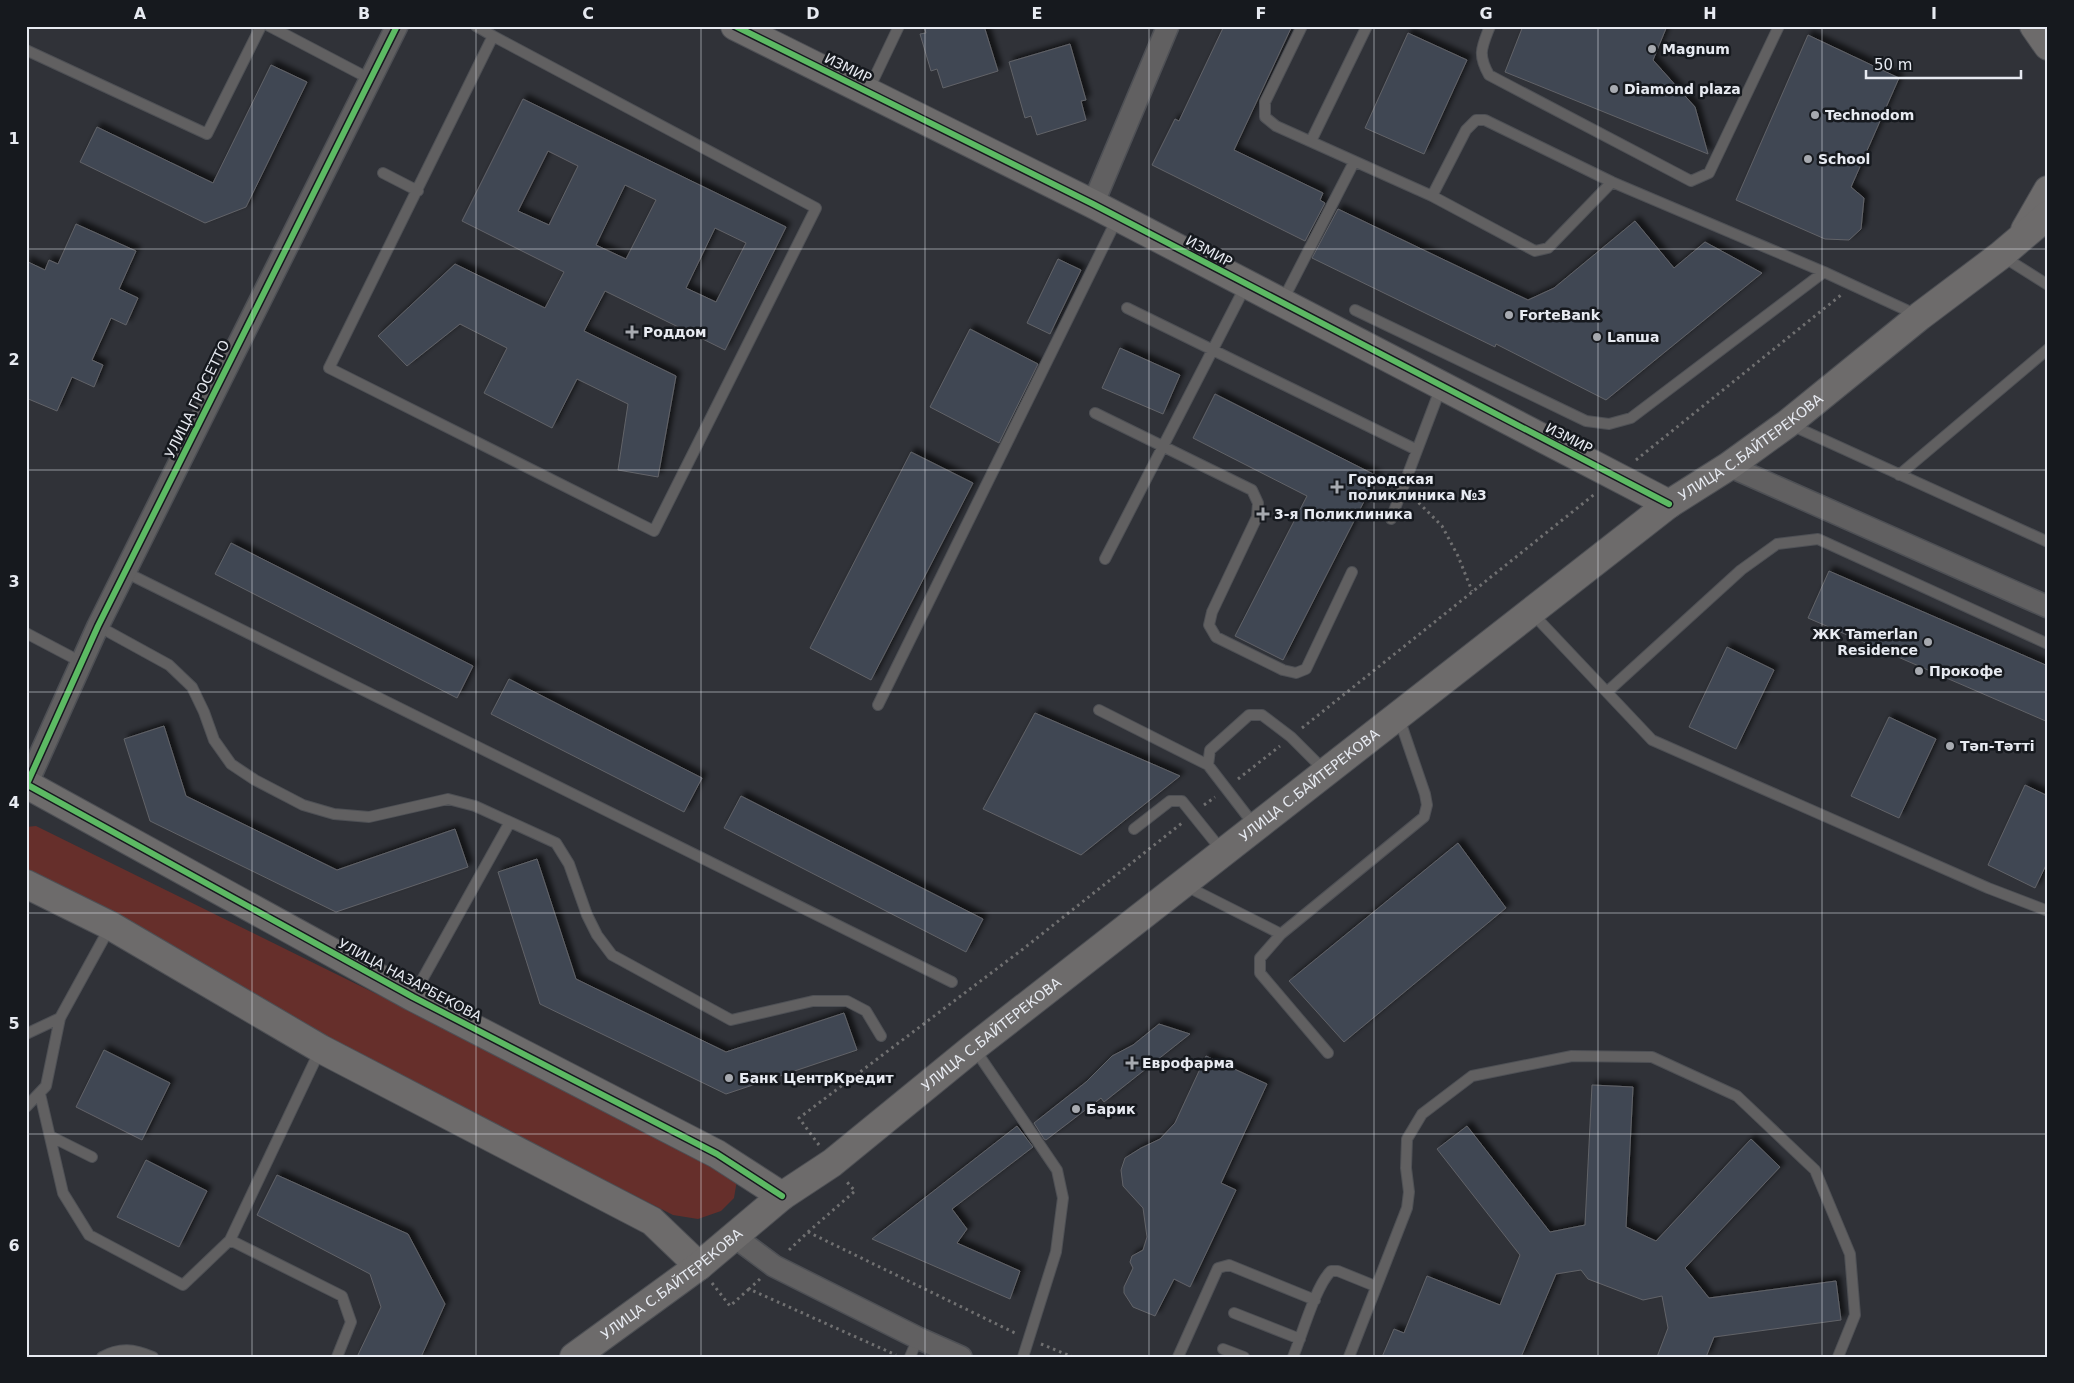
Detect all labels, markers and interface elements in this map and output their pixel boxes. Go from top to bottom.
text: A [134,4,147,23]
text: B [358,4,370,23]
text: C [582,4,594,23]
text: D [806,4,820,23]
text: E [1032,4,1042,23]
text: F [1256,4,1266,23]
text: G [1479,4,1493,23]
text: H [1703,4,1717,23]
text: I [1931,4,1937,23]
place label: Magnum [1662,41,1730,57]
marker: Magnum [1646,43,1658,55]
scale bar [1866,48,2022,80]
street label: ИЗМИР [822,50,874,86]
text: 50 m [1874,56,1912,74]
place label: Diamond plaza [1624,81,1741,97]
marker: Diamond plaza [1608,83,1620,95]
place label: Technodom [1825,107,1914,123]
marker: Technodom [1809,109,1821,121]
text: 1 [8,129,20,148]
place label: School [1818,151,1870,167]
marker: School [1802,153,1814,165]
street label: ИЗМИР [1183,232,1235,270]
place label: ForteBank [1519,307,1601,323]
marker: ForteBank [1503,309,1515,321]
place label: Роддом [643,324,707,340]
marker: Роддом [625,325,639,339]
place label: Lапша [1607,329,1659,345]
marker: Lапша [1591,331,1603,343]
street label: УЛИЦА ГРОСЕТТО [161,337,233,461]
text: 2 [8,350,20,369]
street label: УЛИЦА С.БАЙТЕРЕКОВА [1676,390,1826,504]
street label: ИЗМИР [1543,419,1595,457]
place label: Городская поликлиника №3 [1348,471,1487,503]
marker: Городская поликлиника №3 [1330,480,1344,494]
place label: 3-я Поликлиника [1274,506,1413,522]
marker: 3-я Поликлиника [1256,507,1270,521]
text: 3 [8,572,20,591]
place label: ЖК Tamerlan Residence [1812,626,1918,658]
marker: ЖК Tamerlan Residence [1922,636,1934,648]
place label: Прокофе [1929,663,2003,679]
marker: Прокофе [1913,665,1925,677]
street label: УЛИЦА С.БАЙТЕРЕКОВА [1236,725,1383,845]
place label: Тәп-Тәтті [1960,738,2035,754]
marker: Тәп-Тәтті [1944,740,1956,752]
text: 4 [8,793,20,812]
street label: УЛИЦА НАЗАРБЕКОВА [336,935,485,1025]
street label: УЛИЦА С.БАЙТЕРЕКОВА [919,974,1064,1094]
text: 5 [8,1014,20,1033]
place label: Еврофарма [1142,1055,1234,1071]
marker: Еврофарма [1126,1057,1138,1069]
place label: Банк ЦентрКредит [739,1070,895,1086]
marker: Банк ЦентрКредит [723,1072,735,1084]
place label: Барик [1086,1101,1136,1117]
marker: Барик [1070,1103,1082,1115]
street label: УЛИЦА С.БАЙТЕРЕКОВА [598,1225,746,1343]
text: 6 [8,1236,20,1255]

